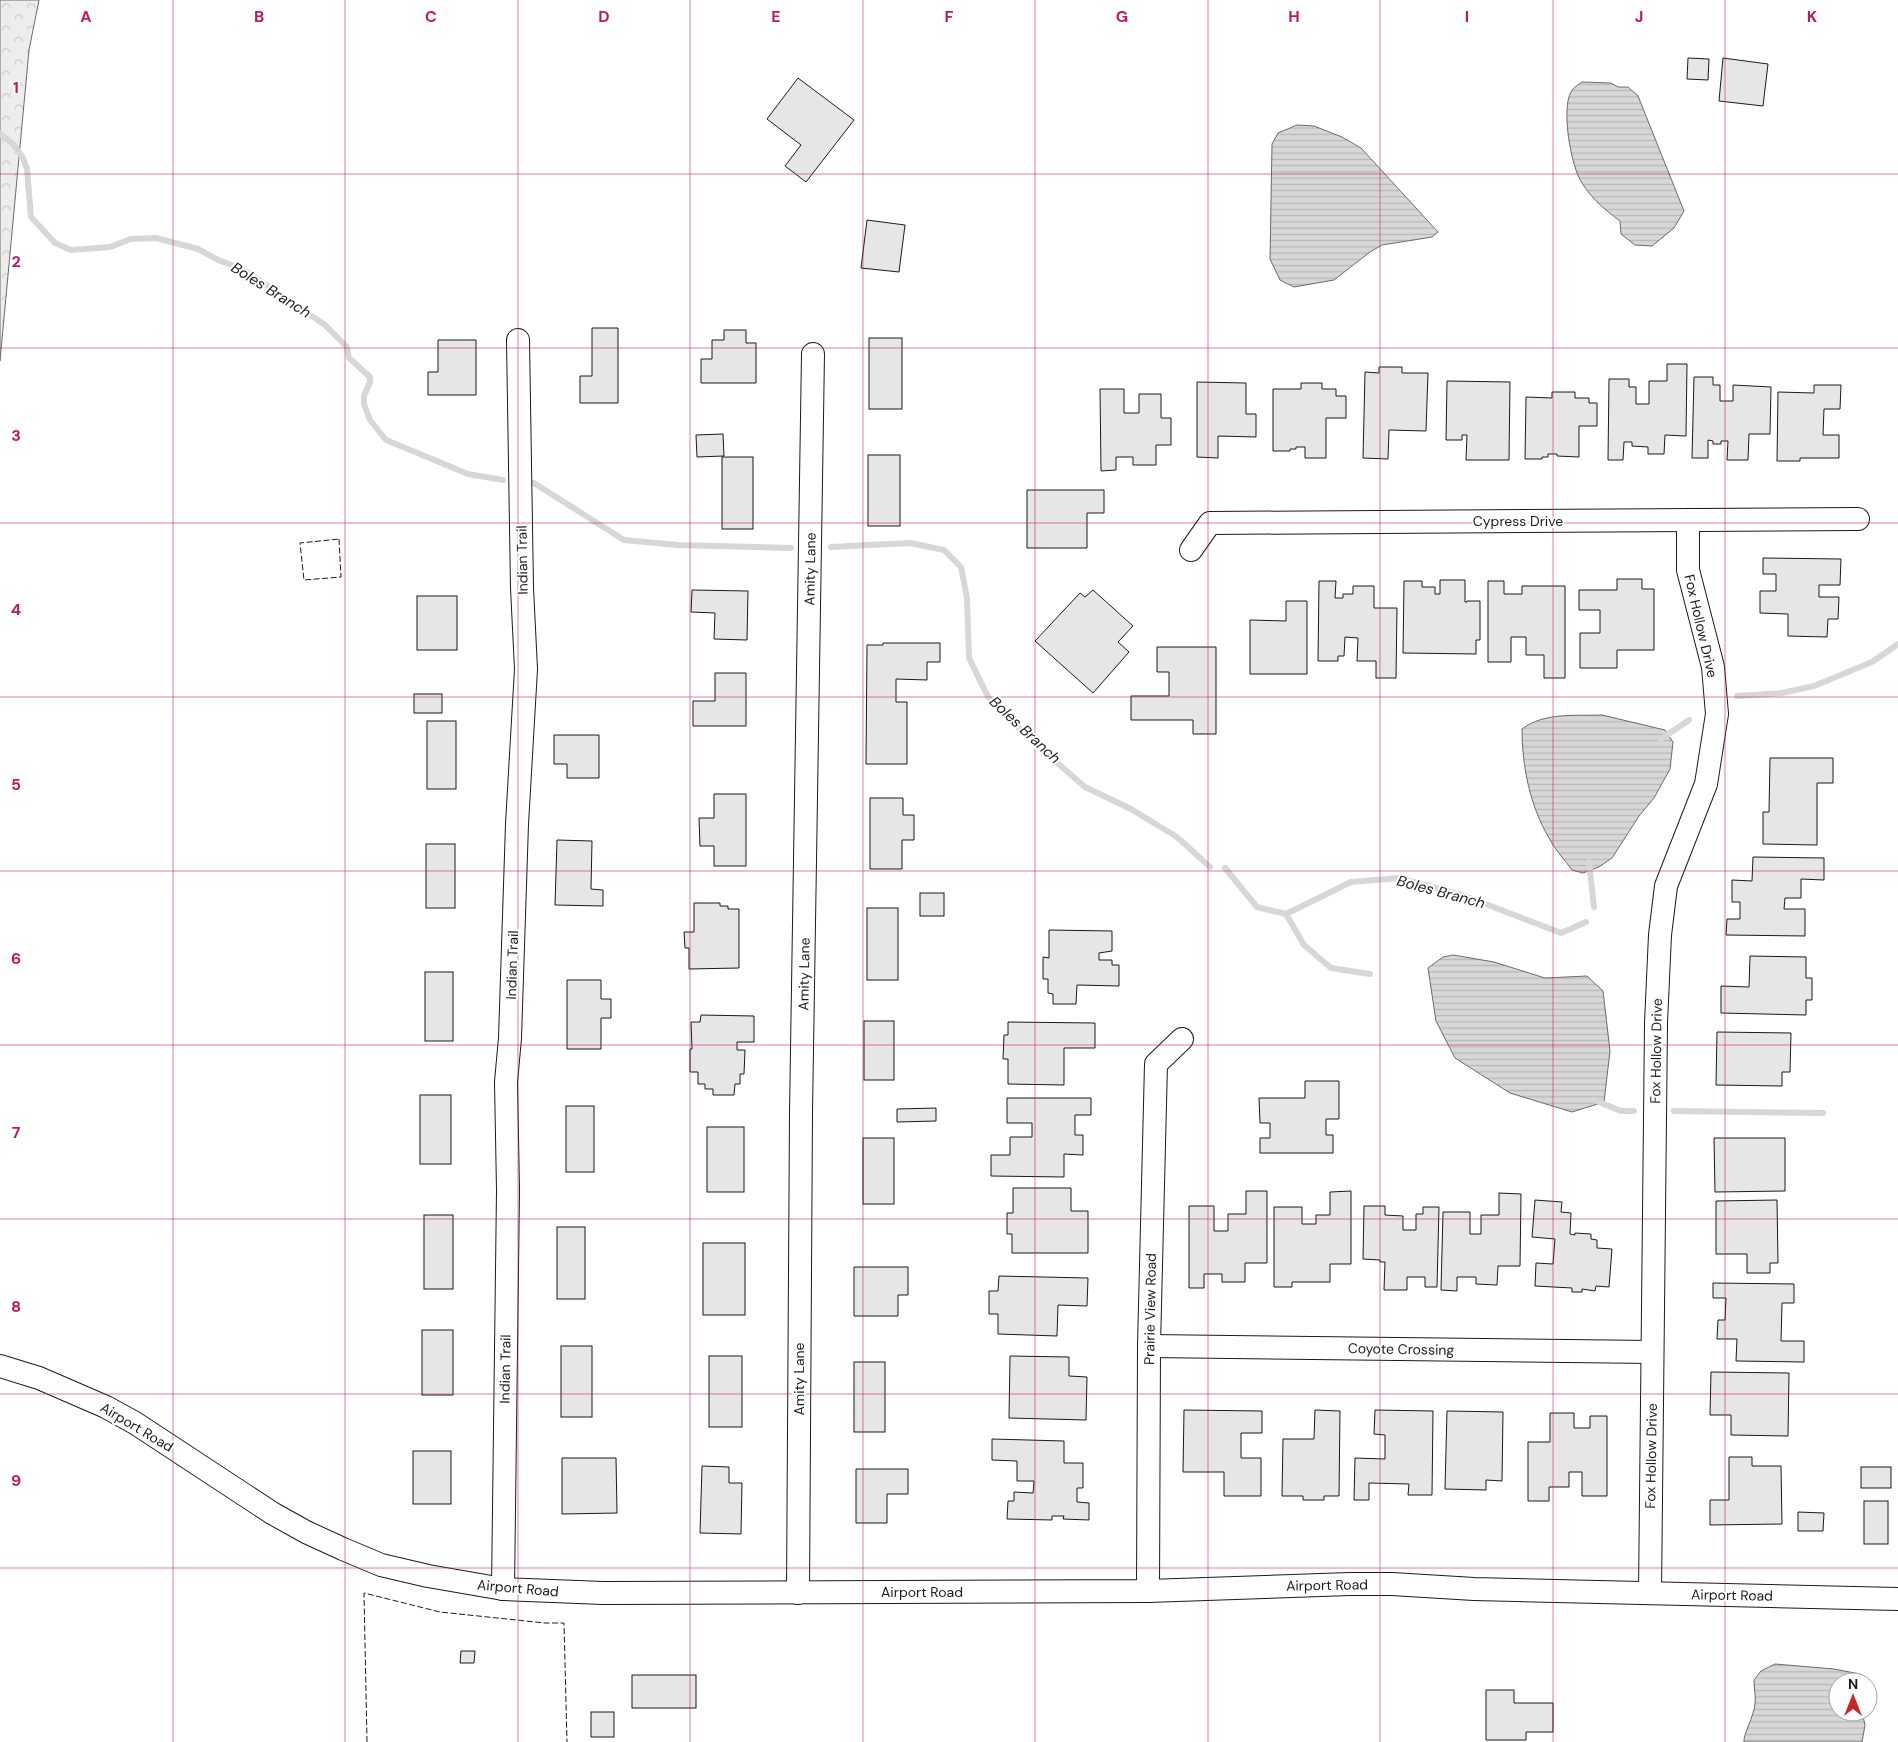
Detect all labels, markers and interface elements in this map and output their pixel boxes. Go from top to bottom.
text: A [80,6,92,27]
text: B [254,6,264,27]
text: C [425,6,437,27]
text: D [598,6,610,27]
text: E [771,6,781,27]
text: F [945,6,954,27]
text: G [1116,6,1128,27]
text: H [1288,6,1300,27]
text: I [1465,6,1469,27]
text: J [1635,6,1643,27]
text: K [1807,6,1818,27]
text: 1 [13,77,19,98]
text: 2 [11,251,21,272]
water label: Boles Branch [227,258,315,323]
text: 3 [11,425,21,446]
street label: Cypress Drive [1473,512,1563,530]
street label: Indian Trail [512,525,532,595]
street label: Amity Lane [800,532,820,606]
street label: Fox Hollow Drive [1680,573,1722,679]
text: 4 [11,599,21,620]
water label: Boles Branch [985,692,1065,768]
text: 5 [11,774,21,795]
water label: Boles Branch [1395,871,1488,913]
street label: Indian Trail [502,930,522,1000]
street label: Amity Lane [794,937,814,1011]
text: 6 [11,948,21,969]
street label: Fox Hollow Drive [1646,998,1666,1104]
text: 7 [12,1122,21,1143]
street label: Prairie View Road [1140,1253,1160,1365]
text: 8 [11,1296,21,1317]
street label: Indian Trail [495,1334,515,1404]
street label: Coyote Crossing [1348,1339,1455,1359]
street label: Amity Lane [790,1342,808,1416]
street label: Airport Road [97,1398,177,1456]
street label: Fox Hollow Drive [1641,1403,1661,1509]
text: 9 [11,1470,21,1491]
street label: Airport Road [476,1575,560,1601]
street label: Airport Road [1286,1575,1368,1595]
street label: Airport Road [881,1583,963,1601]
street label: Airport Road [1691,1585,1773,1605]
north arrow [1828,1672,1878,1722]
text: N [1848,1675,1858,1693]

